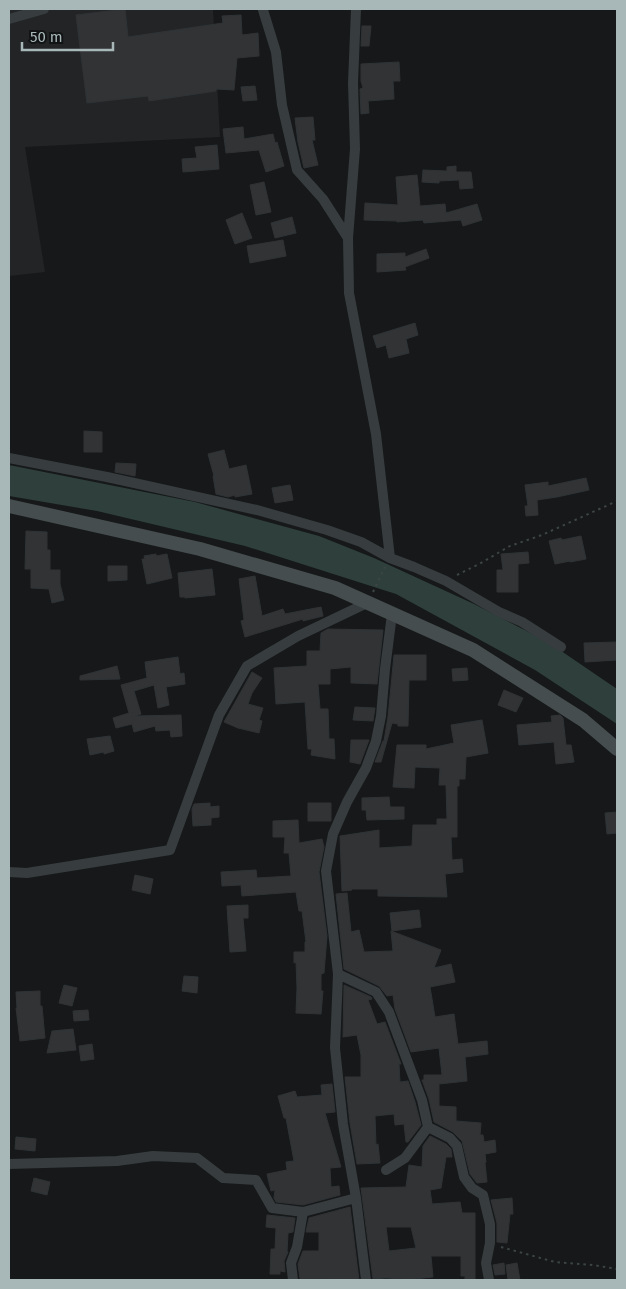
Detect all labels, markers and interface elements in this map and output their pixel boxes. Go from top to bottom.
scale bar [22,20,114,52]
text: 50 m [30,28,63,46]

